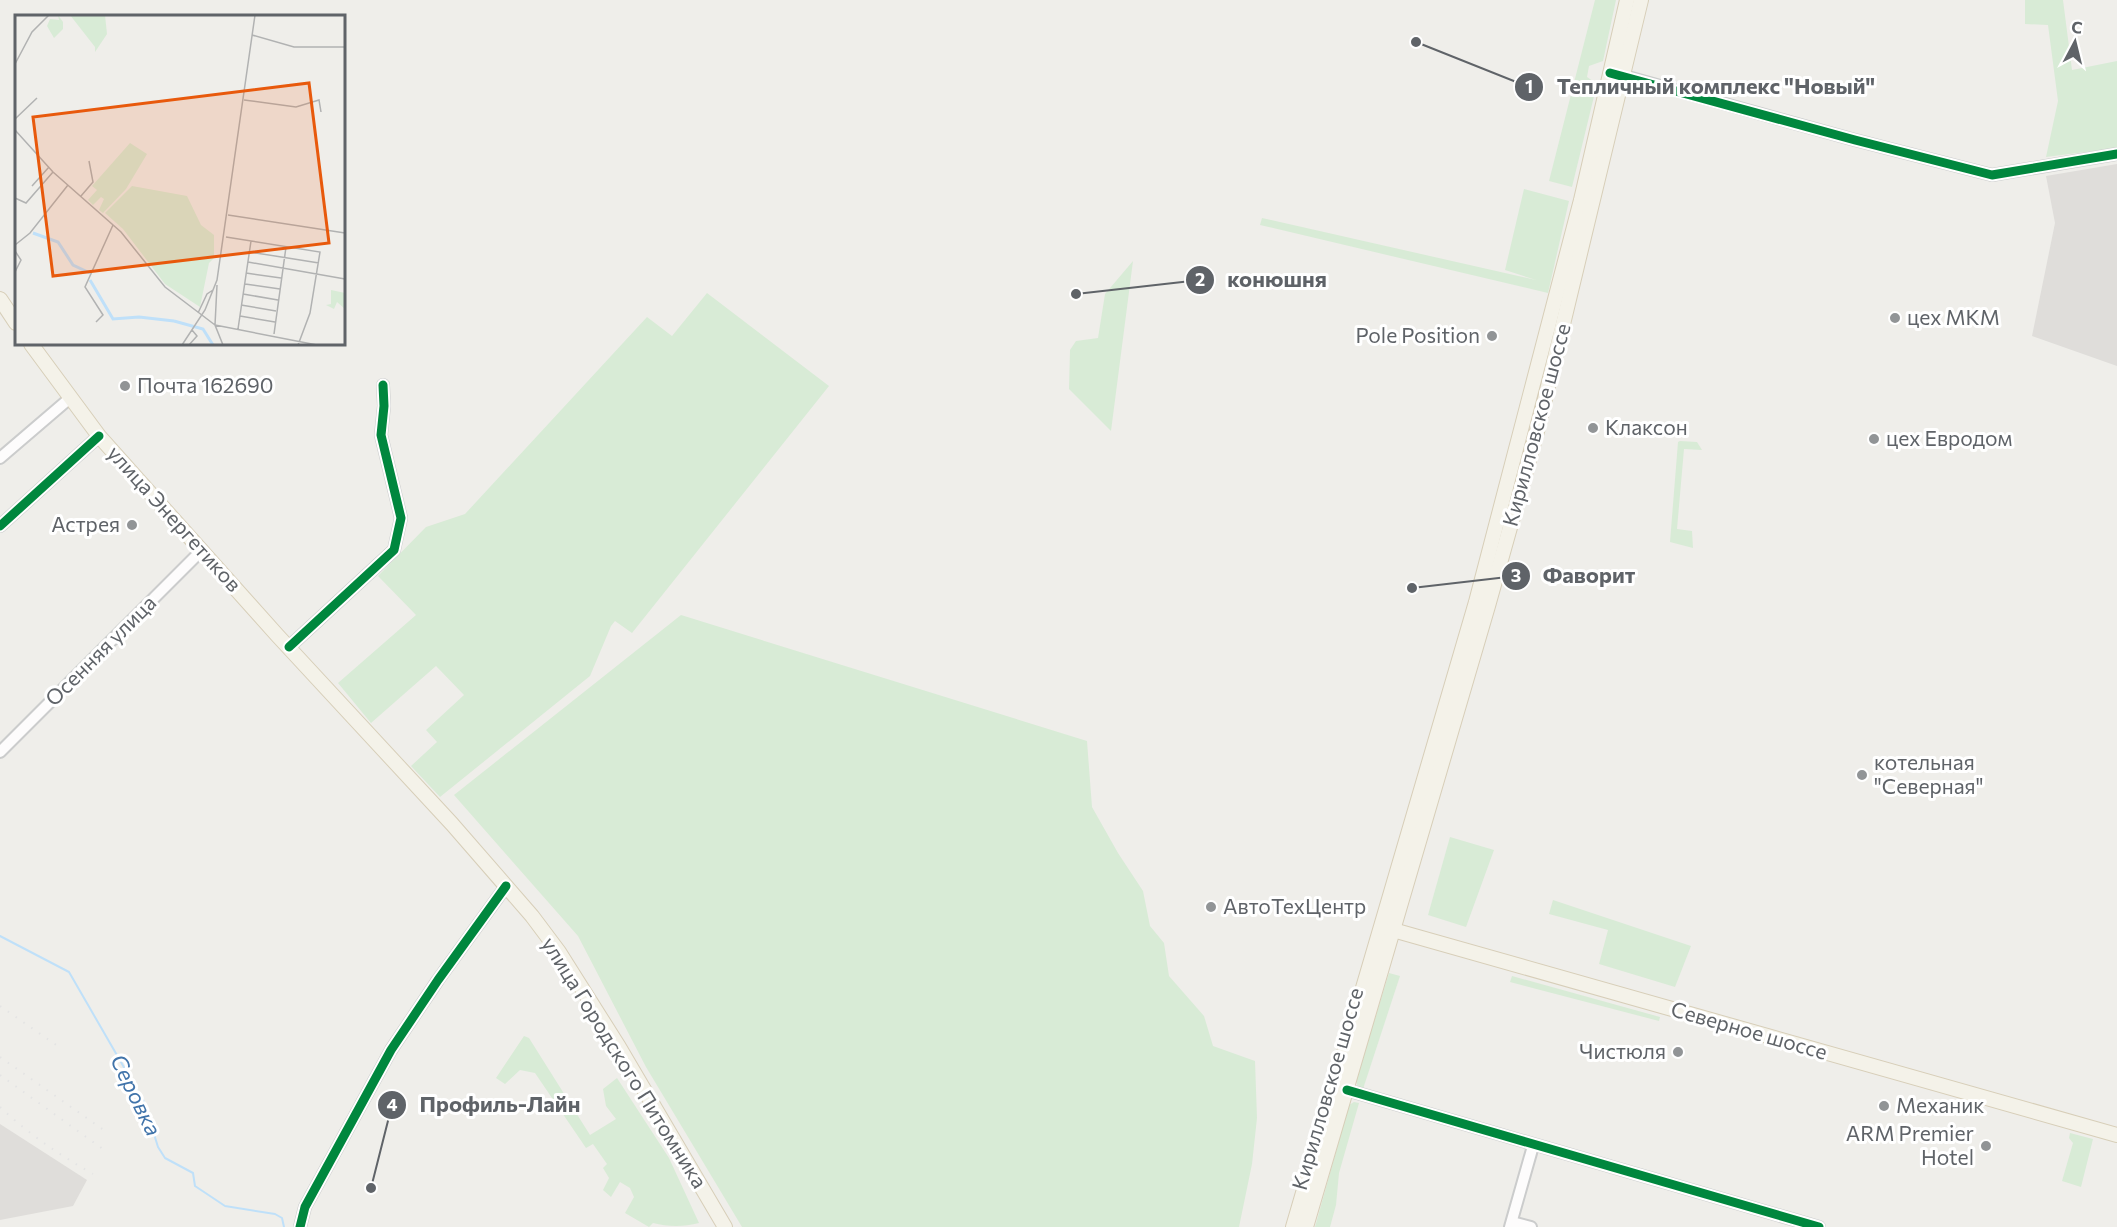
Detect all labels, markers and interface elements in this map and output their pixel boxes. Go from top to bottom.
north arrow [2045,12,2105,72]
inset map [15,15,345,345]
text: С [2070,17,2084,37]
callout: Тепличный комплекс "Новый" [1514,67,1887,107]
text: Тепличный комплекс "Новый" [1557,72,1875,99]
text: 1 [1525,75,1533,97]
callout: конюшня [1185,260,1339,300]
text: конюшня [1227,265,1327,292]
text: 2 [1195,268,1205,290]
place label: цех МКМ [1907,304,2000,329]
marker: цех МКМ [1888,311,1902,325]
street label: Кирилловское шоссе [1496,320,1575,529]
place label: Pole Position [1356,322,1480,347]
marker: Pole Position [1485,329,1499,343]
place label: Почта 162690 [137,372,273,397]
marker: Почта 162690 [118,379,132,393]
place label: Клаксон [1605,414,1688,439]
marker: Клаксон [1586,421,1600,435]
place label: цех Евродом [1886,425,2013,450]
marker: цех Евродом [1867,432,1881,446]
street label: улица Энергетиков [103,440,247,596]
place label: Астрея [51,511,120,536]
marker: Астрея [125,518,139,532]
callout: Фаворит [1501,556,1648,596]
text: Фаворит [1543,561,1636,588]
text: 3 [1511,564,1521,586]
street label: Осенняя улица [39,589,160,710]
place label: котельная "Северная" [1874,749,1983,798]
marker: котельная "Северная" [1855,768,1869,782]
place label: АвтоТехЦентр [1223,893,1366,918]
marker: АвтоТехЦентр [1204,900,1218,914]
street label: улица Городского Питомника [537,932,713,1192]
street label: Кирилловское шоссе [1286,985,1367,1192]
street label: Северное шоссе [1668,995,1830,1064]
place label: Чистюля [1579,1038,1666,1063]
marker: Чистюля [1671,1045,1685,1059]
water label: Серовка [105,1050,168,1140]
callout: Профиль-Лайн [377,1085,592,1125]
text: Профиль-Лайн [420,1090,580,1117]
place label: Механик [1896,1092,1984,1117]
text: 4 [386,1093,398,1115]
marker: Механик [1877,1099,1891,1113]
place label: ARM Premier Hotel [1846,1120,1974,1169]
marker: ARM Premier Hotel [1979,1139,1993,1153]

